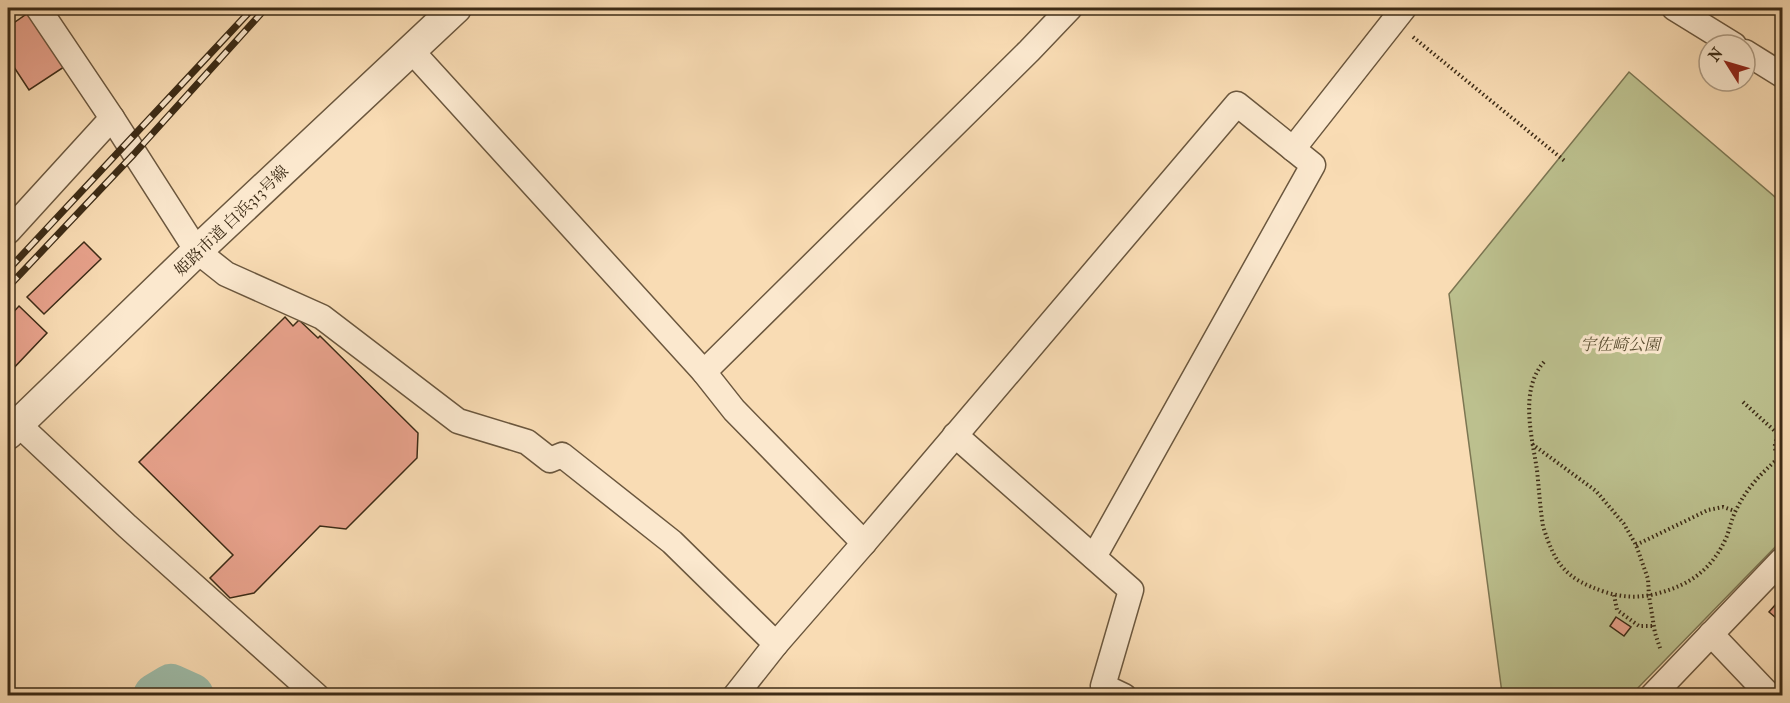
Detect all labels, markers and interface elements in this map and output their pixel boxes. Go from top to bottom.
north arrow [1697,33,1757,93]
text: N [1704,43,1727,65]
street label: 姫路市道 白浜313号線 [171,161,292,279]
park label: 宇佐崎公園 [1580,335,1663,354]

